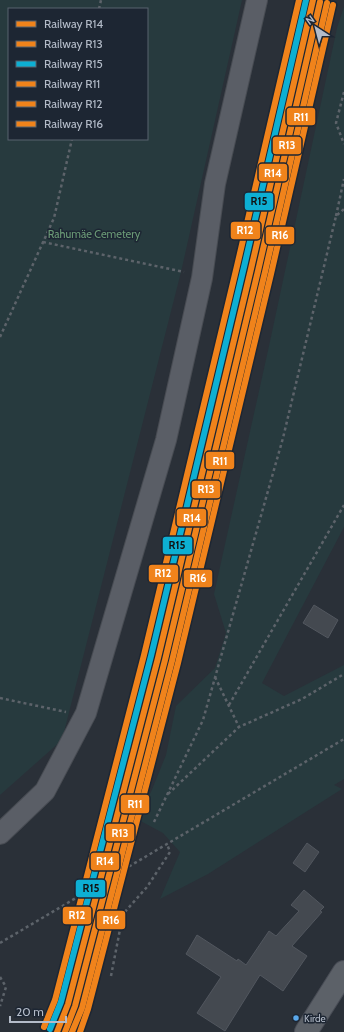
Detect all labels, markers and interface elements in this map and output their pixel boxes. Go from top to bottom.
legend [8,8,148,140]
north arrow [296,8,336,48]
text: N [303,12,317,28]
text: Railway R14 [44,16,103,31]
text: Railway R13 [44,36,103,51]
text: Railway R15 [44,56,103,71]
text: Railway R11 [44,76,100,91]
text: Railway R12 [44,96,103,111]
line badge: R11 [286,107,316,126]
text: R11 [293,110,309,124]
text: Railway R16 [44,116,103,131]
line badge: R13 [272,136,302,155]
text: R13 [279,138,296,152]
line badge: R14 [258,163,288,182]
text: R14 [264,166,282,180]
line badge: R15 [244,192,274,211]
text: R15 [251,194,268,208]
line badge: R12 [230,221,261,240]
text: R12 [237,223,254,237]
line badge: R16 [265,226,295,245]
park label: Rahumäe Cemetery [48,227,141,241]
text: R16 [271,228,289,242]
line badge: R11 [205,451,235,470]
text: R11 [212,454,228,468]
line badge: R13 [191,480,221,499]
text: R13 [198,482,215,496]
line badge: R14 [176,508,207,527]
text: R14 [183,511,201,525]
line badge: R15 [162,536,193,555]
text: R15 [169,538,186,552]
line badge: R12 [148,564,179,583]
text: R12 [155,566,172,580]
line badge: R16 [183,569,213,588]
text: R16 [189,571,207,585]
line badge: R11 [120,794,150,814]
text: R11 [127,797,143,811]
line badge: R13 [105,823,135,842]
text: R13 [112,826,129,840]
line badge: R14 [90,852,120,871]
text: R14 [96,854,114,868]
line badge: R15 [75,879,106,898]
text: R15 [83,881,100,895]
line badge: R12 [62,906,92,925]
text: R12 [69,908,86,922]
line badge: R16 [96,910,126,930]
text: R16 [102,913,120,927]
scale bar [10,998,66,1024]
text: 20 m [16,1004,44,1019]
place label: Kirde [304,1012,326,1025]
marker: Kirde [291,1013,301,1023]

